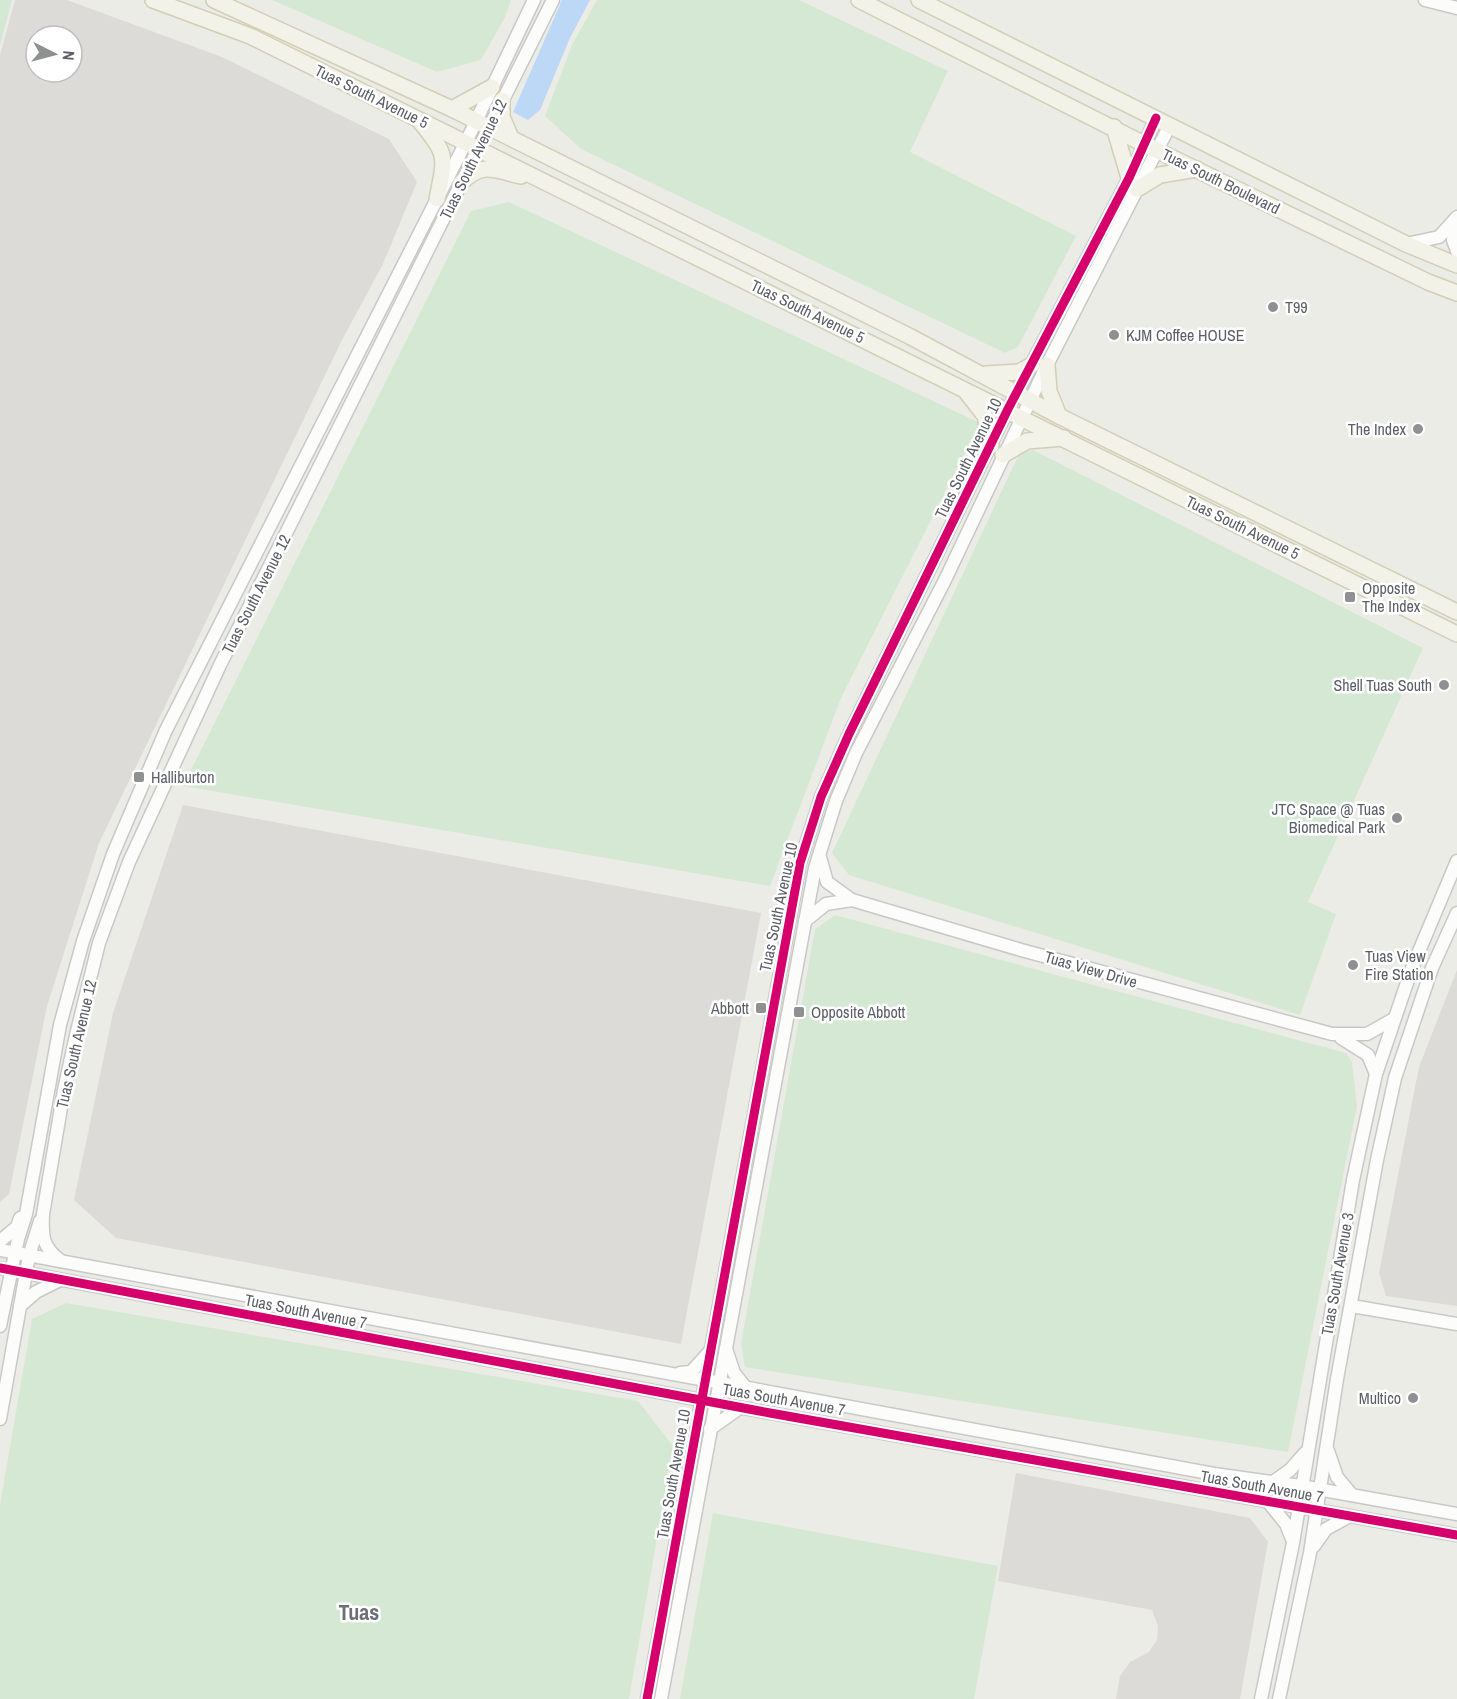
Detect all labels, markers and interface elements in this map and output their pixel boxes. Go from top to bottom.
north arrow [24,24,84,84]
text: N [57,50,80,61]
street label: Tuas South Avenue 5 [311,59,433,133]
street label: Tuas South Avenue 12 [434,95,512,223]
street label: Tuas South Boulevard [1158,143,1284,219]
street label: Tuas South Avenue 5 [747,274,869,348]
place label: T99 [1285,296,1308,318]
marker: T99 [1266,300,1280,314]
place label: KJM Coffee HOUSE [1126,324,1245,346]
marker: KJM Coffee HOUSE [1107,328,1121,342]
street label: Tuas South Avenue 10 [929,394,1007,522]
place label: The Index [1348,418,1406,440]
marker: The Index [1411,422,1425,436]
street label: Tuas South Avenue 5 [1182,490,1304,564]
street label: Tuas South Avenue 12 [216,530,296,658]
place label: Opposite The Index [1362,577,1421,617]
marker: Opposite The Index [1343,590,1357,604]
place label: Shell Tuas South [1333,674,1432,696]
marker: Shell Tuas South [1437,678,1451,692]
place label: Halliburton [151,766,214,788]
marker: Halliburton [132,770,146,784]
place label: JTC Space @ Tuas Biomedical Park [1272,798,1385,838]
marker: JTC Space @ Tuas Biomedical Park [1390,811,1404,825]
street label: Tuas South Avenue 10 [754,840,802,974]
street label: Tuas View Drive [1042,945,1140,993]
place label: Tuas View Fire Station [1365,945,1434,985]
marker: Tuas View Fire Station [1346,958,1360,972]
street label: Tuas South Avenue 12 [50,977,102,1111]
place label: Abbott [710,997,749,1019]
marker: Abbott [754,1001,768,1015]
place label: Opposite Abbott [811,1001,905,1023]
marker: Opposite Abbott [792,1005,806,1019]
street label: Tuas South Avenue 3 [1315,1211,1359,1337]
street label: Tuas South Avenue 7 [243,1288,369,1334]
street label: Tuas South Avenue 7 [721,1377,847,1421]
place label: Multico [1359,1387,1401,1409]
marker: Multico [1406,1391,1420,1405]
street label: Tuas South Avenue 10 [651,1407,695,1541]
street label: Tuas South Avenue 7 [1199,1464,1325,1508]
district label: Tuas [339,1597,379,1627]

